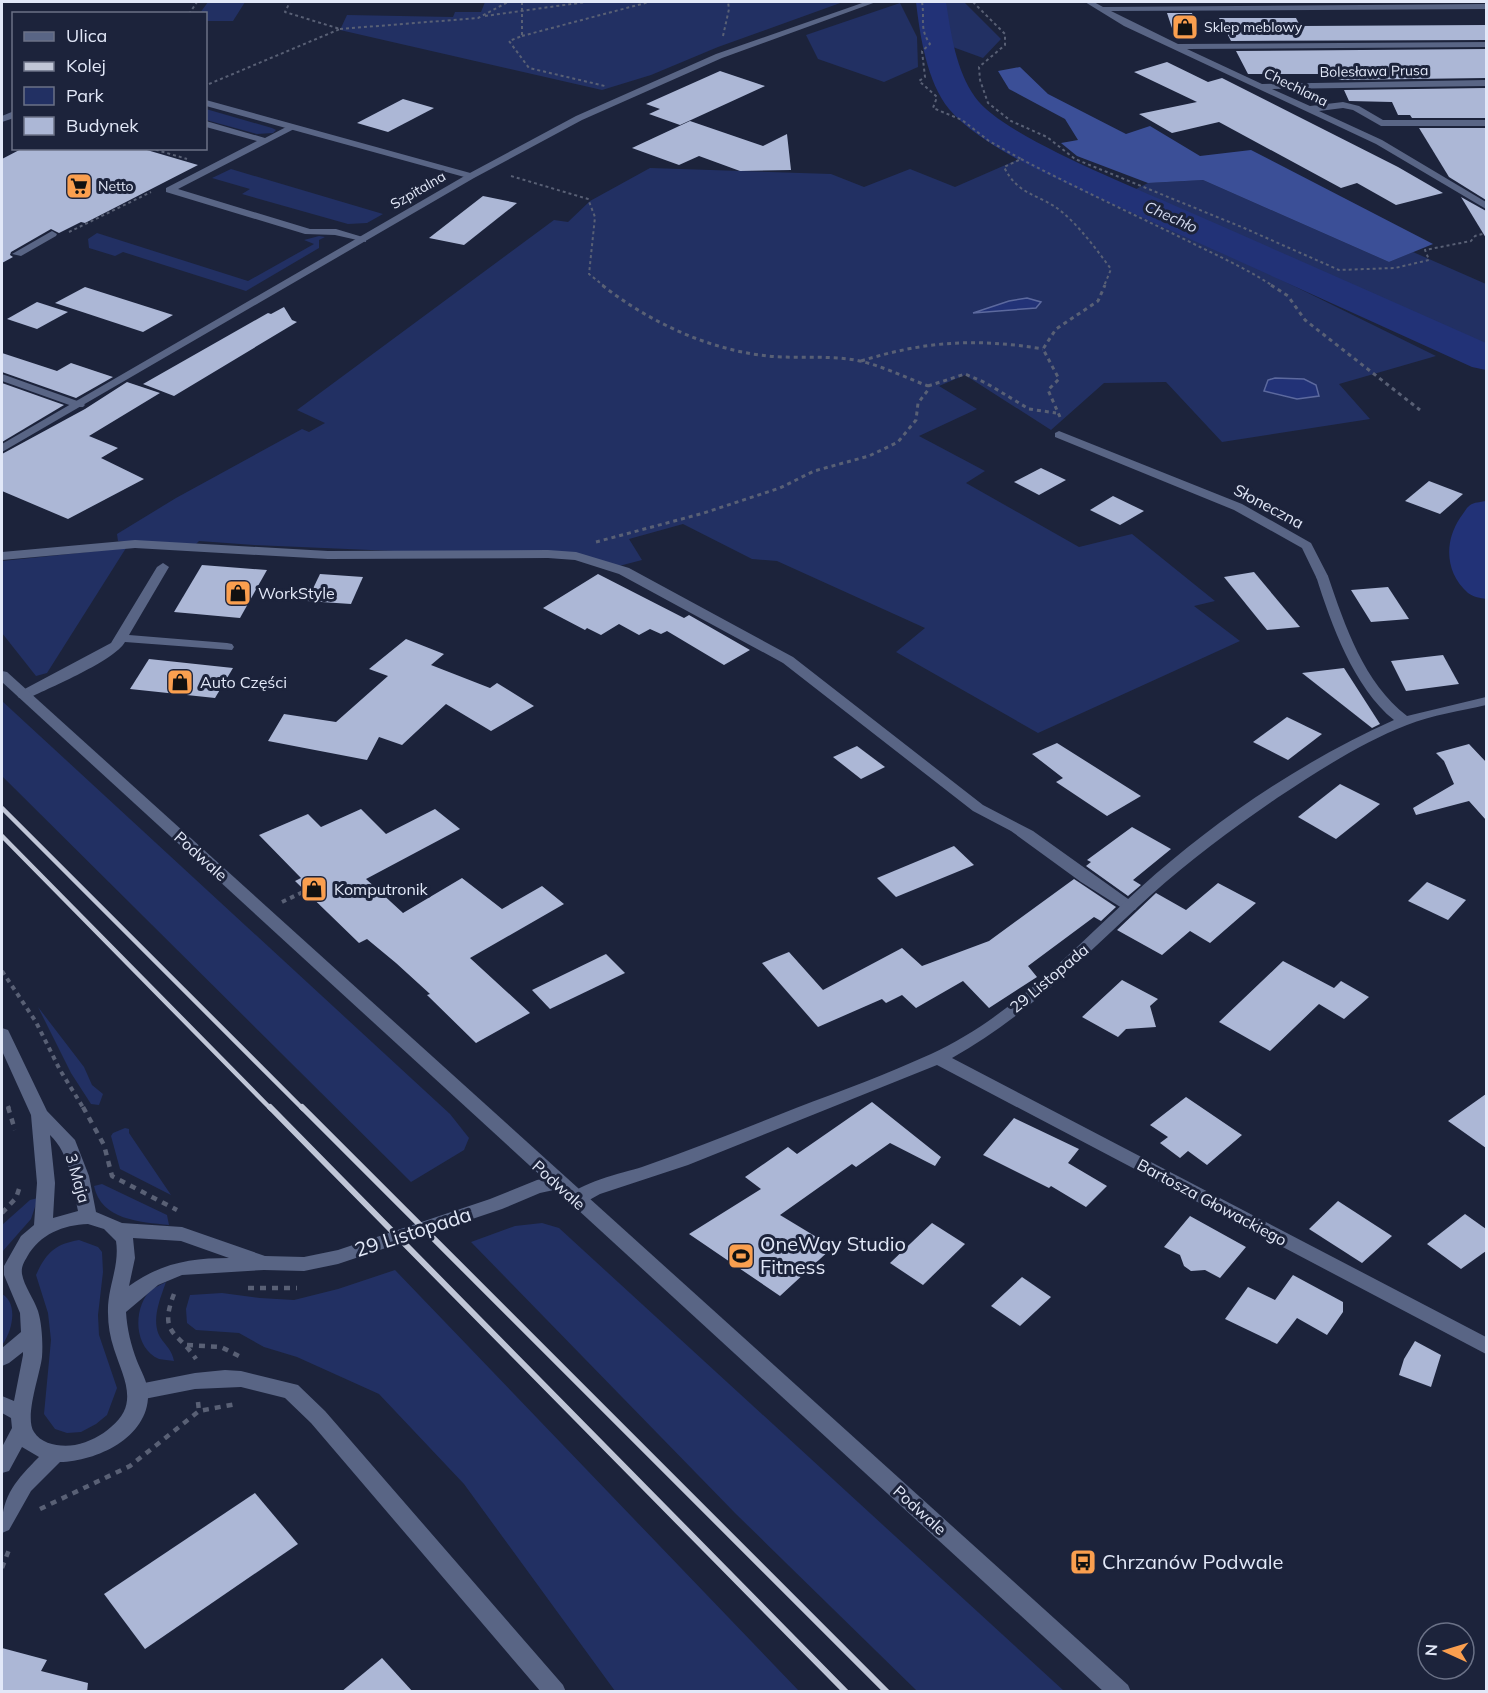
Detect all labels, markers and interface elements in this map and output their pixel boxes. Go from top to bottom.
legend [12,12,207,150]
shop icon: Sklep meblowy [1170,12,1200,42]
place label: Sklep meblowy [1204,18,1303,36]
text: Ulica [66,24,107,47]
text: Kolej [66,54,106,77]
street label: Bolesława Prusa [1320,61,1428,81]
street label: Chechlana [1261,64,1331,110]
text: Park [66,84,105,107]
text: Budynek [66,114,139,137]
street label: Szpitalna [387,167,449,213]
supermarket icon: Netto [64,171,94,201]
place label: Netto [98,177,134,195]
water label: Chechło [1142,197,1201,237]
street label: Słoneczna [1231,479,1307,533]
shop icon: WorkStyle [223,578,253,608]
place label: WorkStyle [258,583,335,603]
shop icon: Auto Części [165,667,195,697]
place label: Auto Części [200,672,287,692]
street label: Podwale [170,827,232,885]
shop icon: Komputronik [299,874,329,904]
place label: Komputronik [334,879,429,899]
street label: 29 Listopada [1005,939,1093,1017]
street label: 3 Maja [61,1151,95,1205]
street label: Bartosza Głowackiego [1134,1154,1290,1250]
street label: Podwale [528,1156,590,1214]
street label: 29 Listopada [351,1201,474,1262]
place label: OneWay Studio Fitness [760,1231,906,1279]
sports icon: OneWay Studio Fitness [726,1241,756,1271]
street label: Podwale [889,1481,951,1539]
bus stop icon: Chrzanów Podwale [1068,1547,1098,1577]
place label: Chrzanów Podwale [1102,1549,1283,1574]
north arrow [1416,1621,1476,1681]
text: N [1421,1643,1441,1657]

